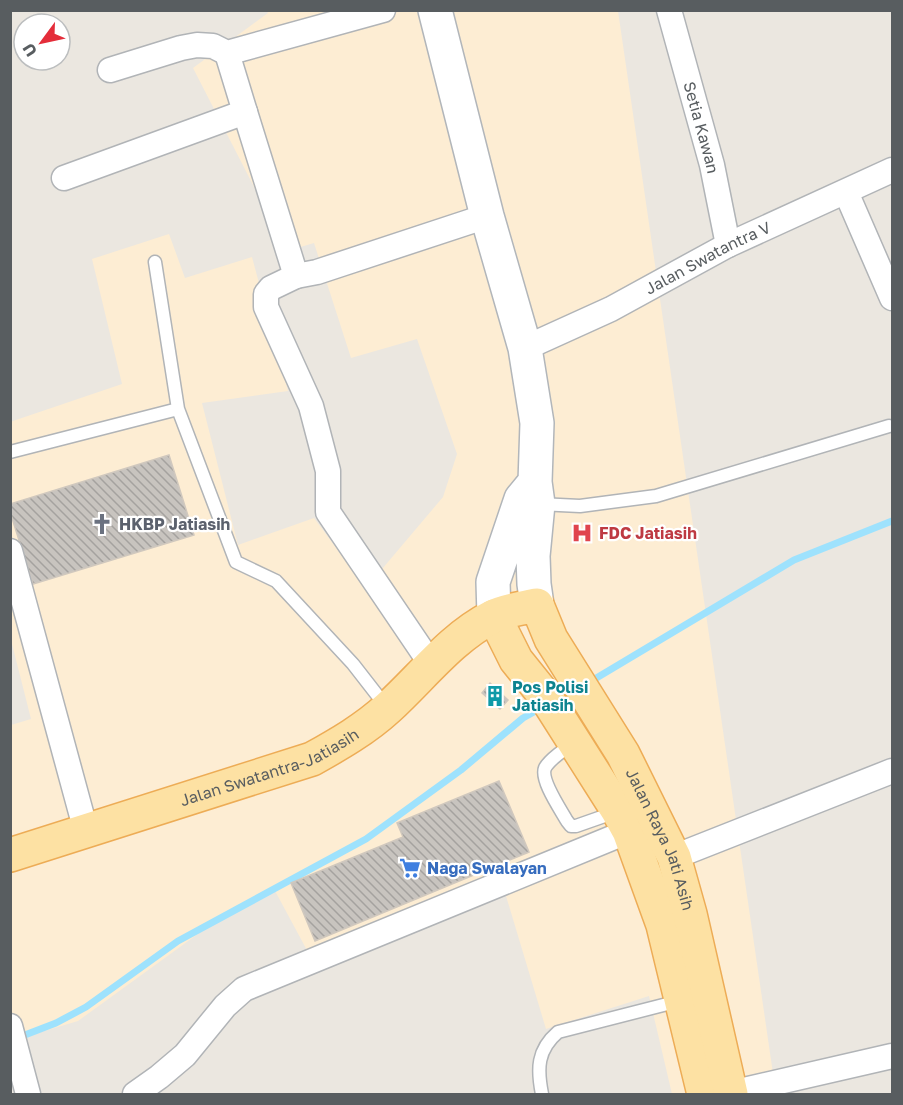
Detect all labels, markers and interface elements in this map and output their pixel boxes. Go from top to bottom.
north arrow [12,12,72,72]
text: U [18,40,41,61]
street label: Setia Kawan [679,79,723,175]
street label: Jalan Swatantra V [641,217,774,299]
church icon: HKBP Jatiasih [90,512,114,536]
place label: HKBP Jatiasih [119,514,230,534]
hospital icon: FDC Jatiasih [570,521,594,545]
place label: FDC Jatiasih [599,523,697,543]
place label: Pos Polisi Jatiasih [512,677,588,715]
building icon: Pos Polisi Jatiasih [483,684,507,708]
street label: Jalan Swatantra-Jatiasih [177,724,362,810]
street label: Jalan Raya Jati Asih [622,765,698,913]
supermarket icon: Naga Swalayan [398,856,422,880]
place label: Naga Swalayan [427,858,547,878]

